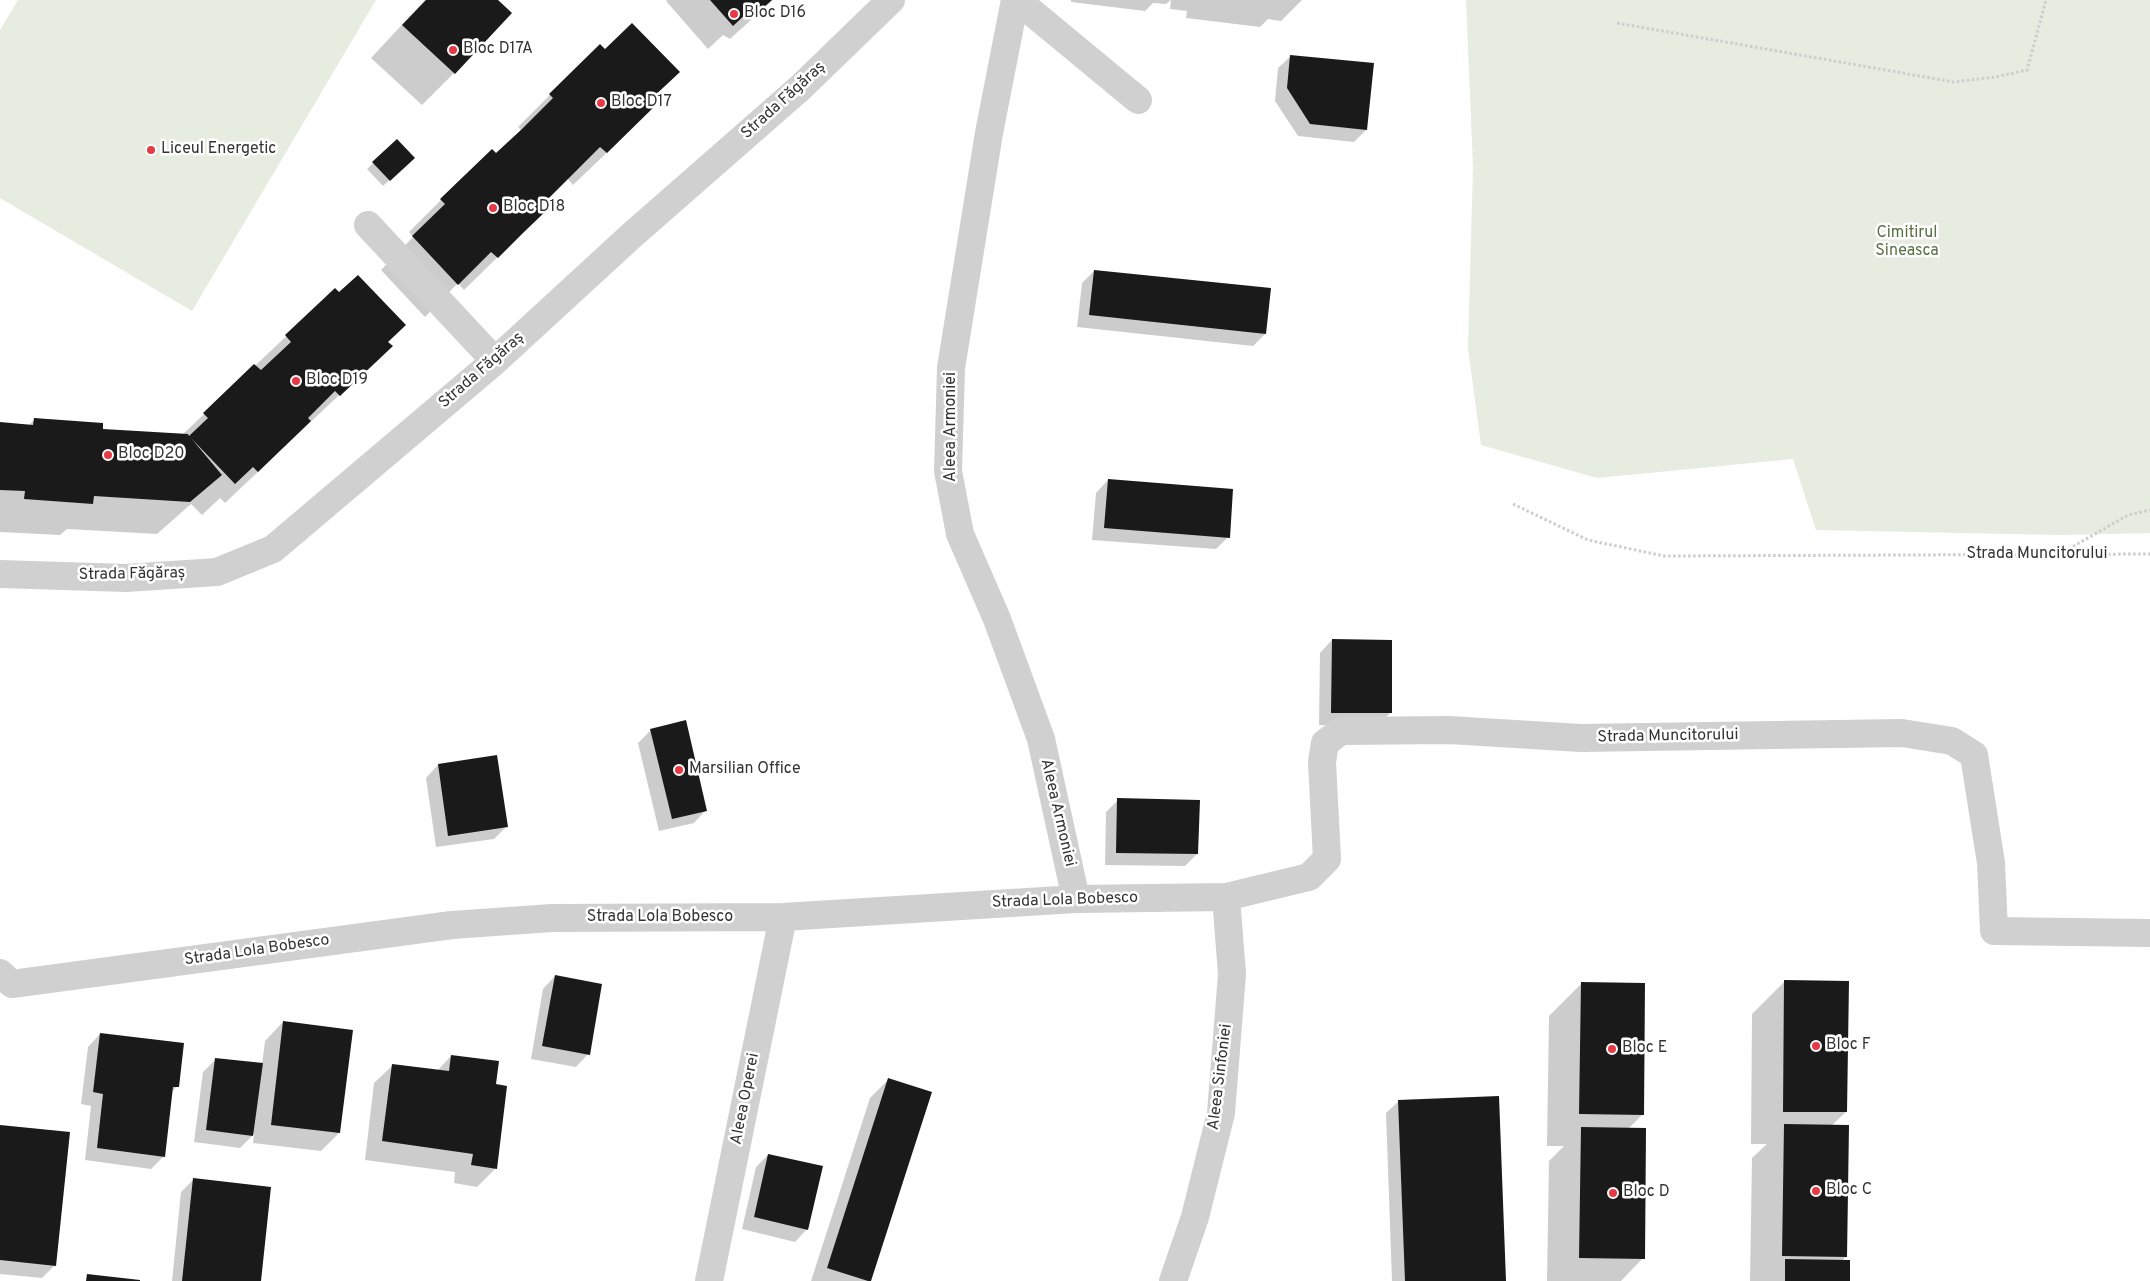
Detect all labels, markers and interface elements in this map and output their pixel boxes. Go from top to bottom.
place label: Bloc D16 [744,4,806,24]
marker: Bloc D16 [728,8,740,20]
place label: Bloc D17A [463,40,533,60]
marker: Bloc D17A [447,44,459,56]
street label: Strada Făgăraș [738,58,830,144]
place label: Bloc D17 [611,93,672,113]
marker: Bloc D17 [595,97,607,109]
place label: Liceul Energetic [161,140,276,160]
marker: Liceul Energetic [145,144,157,156]
place label: Bloc D18 [503,198,565,218]
marker: Bloc D18 [487,202,499,214]
park label: Cimitirul Sineasca [1875,224,1939,262]
street label: Strada Făgăraș [436,329,528,413]
place label: Bloc D19 [306,371,368,391]
street label: Aleea Armoniei [942,372,962,482]
marker: Bloc D19 [290,375,302,387]
place label: Bloc D20 [118,445,185,465]
marker: Bloc D20 [102,449,114,461]
street label: Strada Muncitorului [1967,545,2107,565]
street label: Strada Făgăraș [79,564,185,586]
street label: Strada Muncitorului [1597,726,1739,748]
street label: Aleea Armoniei [1035,757,1079,869]
place label: Marsilian Office [689,760,801,780]
marker: Marsilian Office [673,764,685,776]
street label: Strada Lola Bobesco [991,889,1139,913]
street label: Strada Lola Bobesco [587,908,733,928]
street label: Strada Lola Bobesco [183,931,331,971]
street label: Aleea Sinfoniei [1205,1023,1237,1131]
place label: Bloc F [1826,1036,1871,1056]
place label: Bloc E [1622,1039,1667,1059]
marker: Bloc F [1810,1040,1822,1052]
marker: Bloc E [1606,1043,1618,1055]
street label: Aleea Operei [728,1052,764,1146]
place label: Bloc C [1826,1181,1872,1201]
place label: Bloc D [1623,1183,1670,1203]
marker: Bloc C [1810,1185,1822,1197]
marker: Bloc D [1607,1187,1619,1199]

